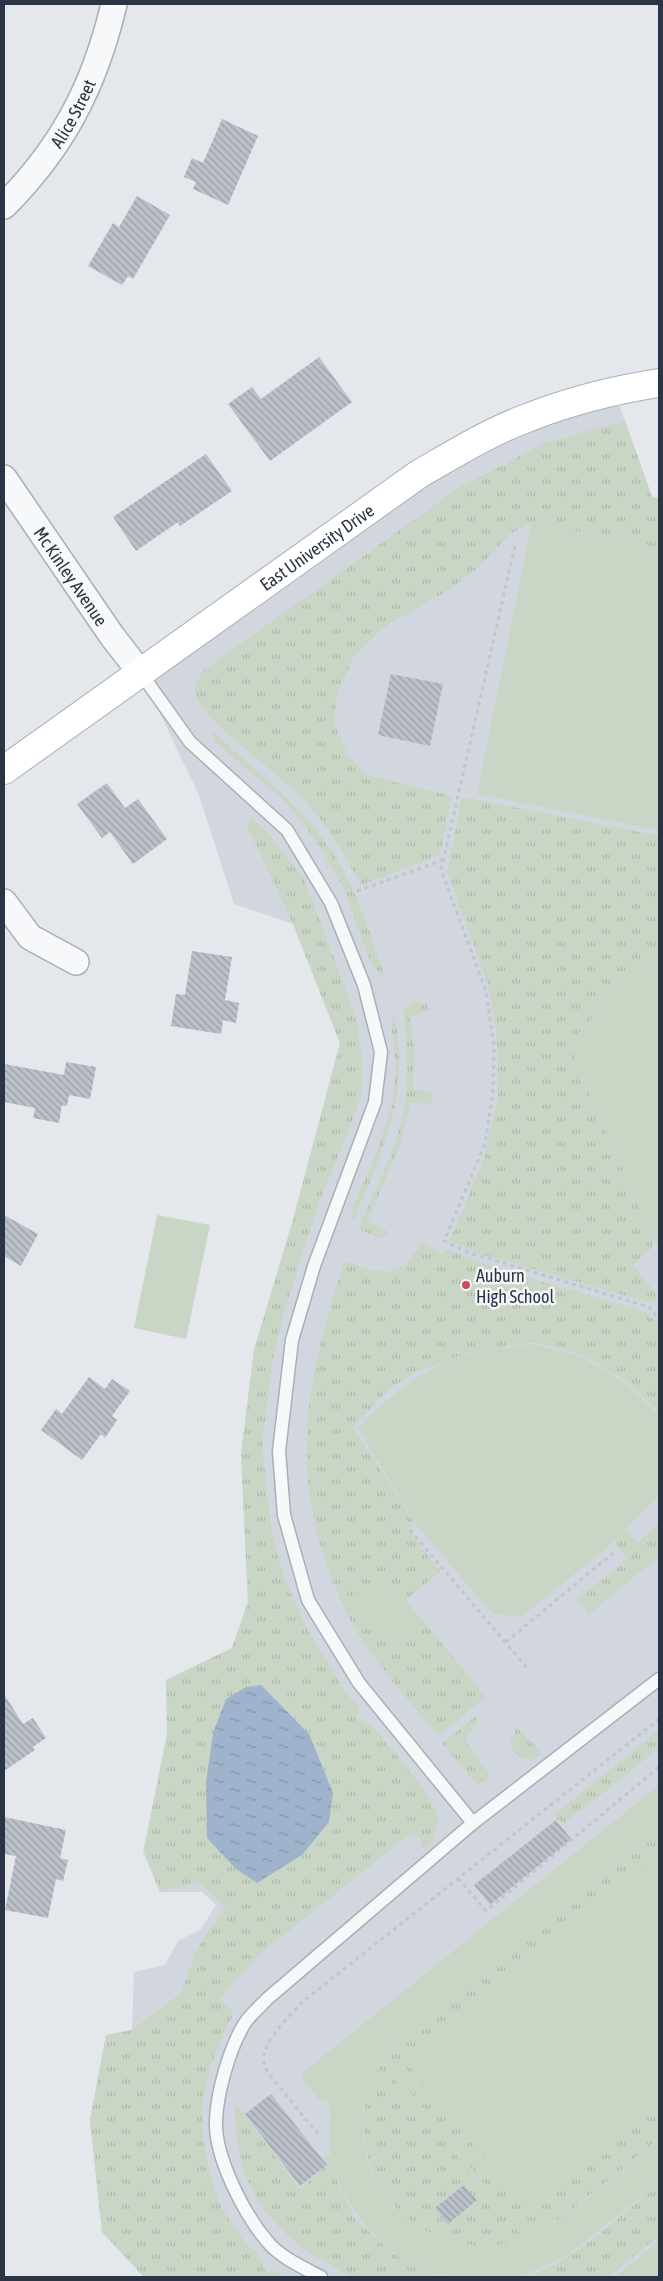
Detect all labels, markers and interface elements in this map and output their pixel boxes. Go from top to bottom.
street label: Alice Street [46,76,99,151]
street label: East University Drive [256,499,378,595]
street label: Mc Kinley Avenue [30,523,112,630]
place label: Auburn High School [476,1265,554,1307]
marker: Auburn High School [460,1279,472,1291]

